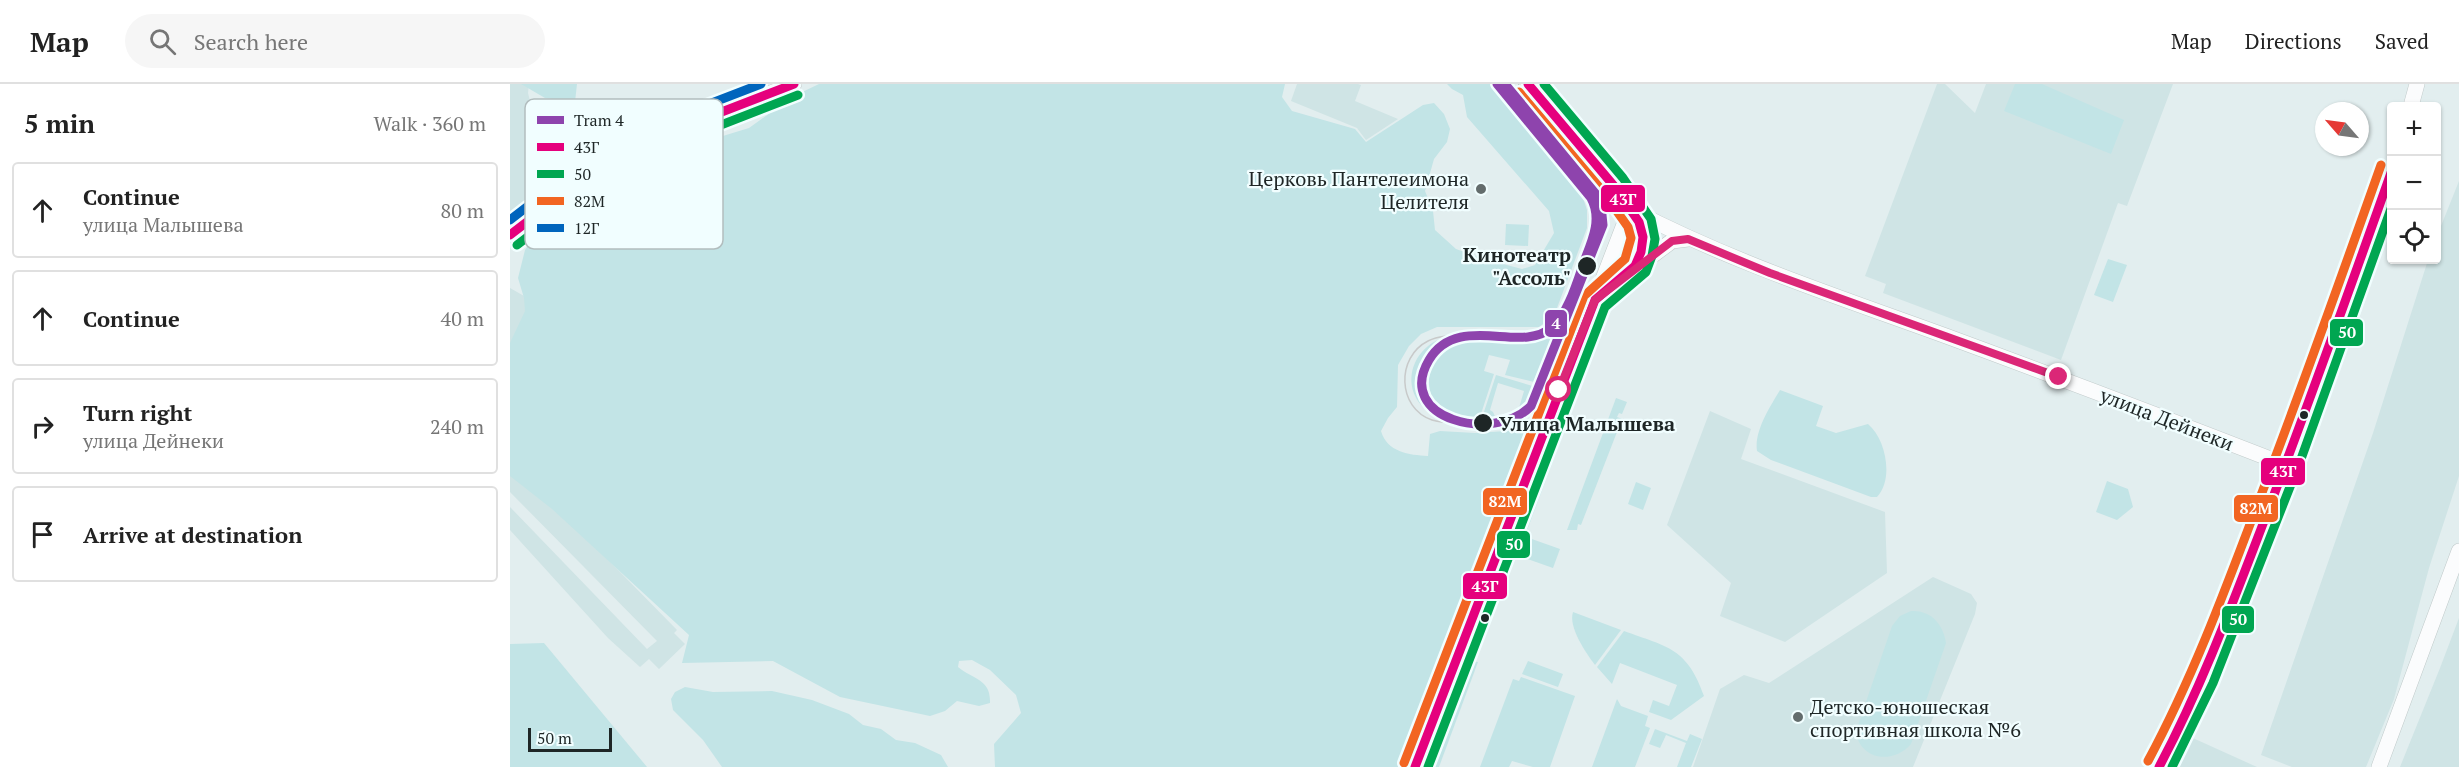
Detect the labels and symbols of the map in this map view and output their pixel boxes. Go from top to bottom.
legend [525,99,723,249]
north arrow [2315,102,2369,156]
text: Tram 4 [574,109,624,131]
text: 43Г [574,136,599,158]
text: 50 [574,163,591,185]
place label: Церковь Пантелеимона Целителя [1249,165,1469,215]
marker: Церковь Пантелеимона Целителя [1474,182,1488,196]
line badge: 43Г [1600,184,1646,213]
text: 43Г [1610,188,1637,210]
text: 82М [574,190,605,212]
text: 12Г [574,217,599,239]
place label: Кинотеатр "Ассоль" [1463,241,1571,291]
marker: Кинотеатр "Ассоль" [1576,255,1598,277]
line badge: 4 [1544,309,1568,338]
text: 4 [1551,312,1561,334]
line badge: 50 [2329,318,2364,347]
text: 50 [2338,321,2356,343]
route end [2045,363,2071,389]
route start [1545,376,1571,402]
street label: улица Дейнеки [2095,381,2238,457]
unlabelled marker [2298,409,2310,421]
place label: Улица Малышева [1499,410,1675,437]
marker: Улица Малышева [1472,412,1494,434]
line badge: 43Г [2260,457,2306,486]
text: 43Г [2270,460,2297,482]
line badge: 82М [1482,487,1528,516]
text: 82М [1489,490,1522,512]
line badge: 82М [2233,494,2279,523]
text: 82М [2240,497,2273,519]
line badge: 50 [1496,530,1531,559]
text: 50 [1505,533,1523,555]
line badge: 43Г [1462,572,1508,600]
text: 43Г [1472,575,1499,597]
line badge: 50 [2221,605,2255,634]
text: 50 [2229,608,2247,630]
unlabelled marker [1479,612,1491,624]
place label: Детско-юношеская спортивная школа №6 [1810,693,2021,743]
marker: Детско-юношеская спортивная школа №6 [1791,710,1805,724]
scale bar [528,725,612,752]

